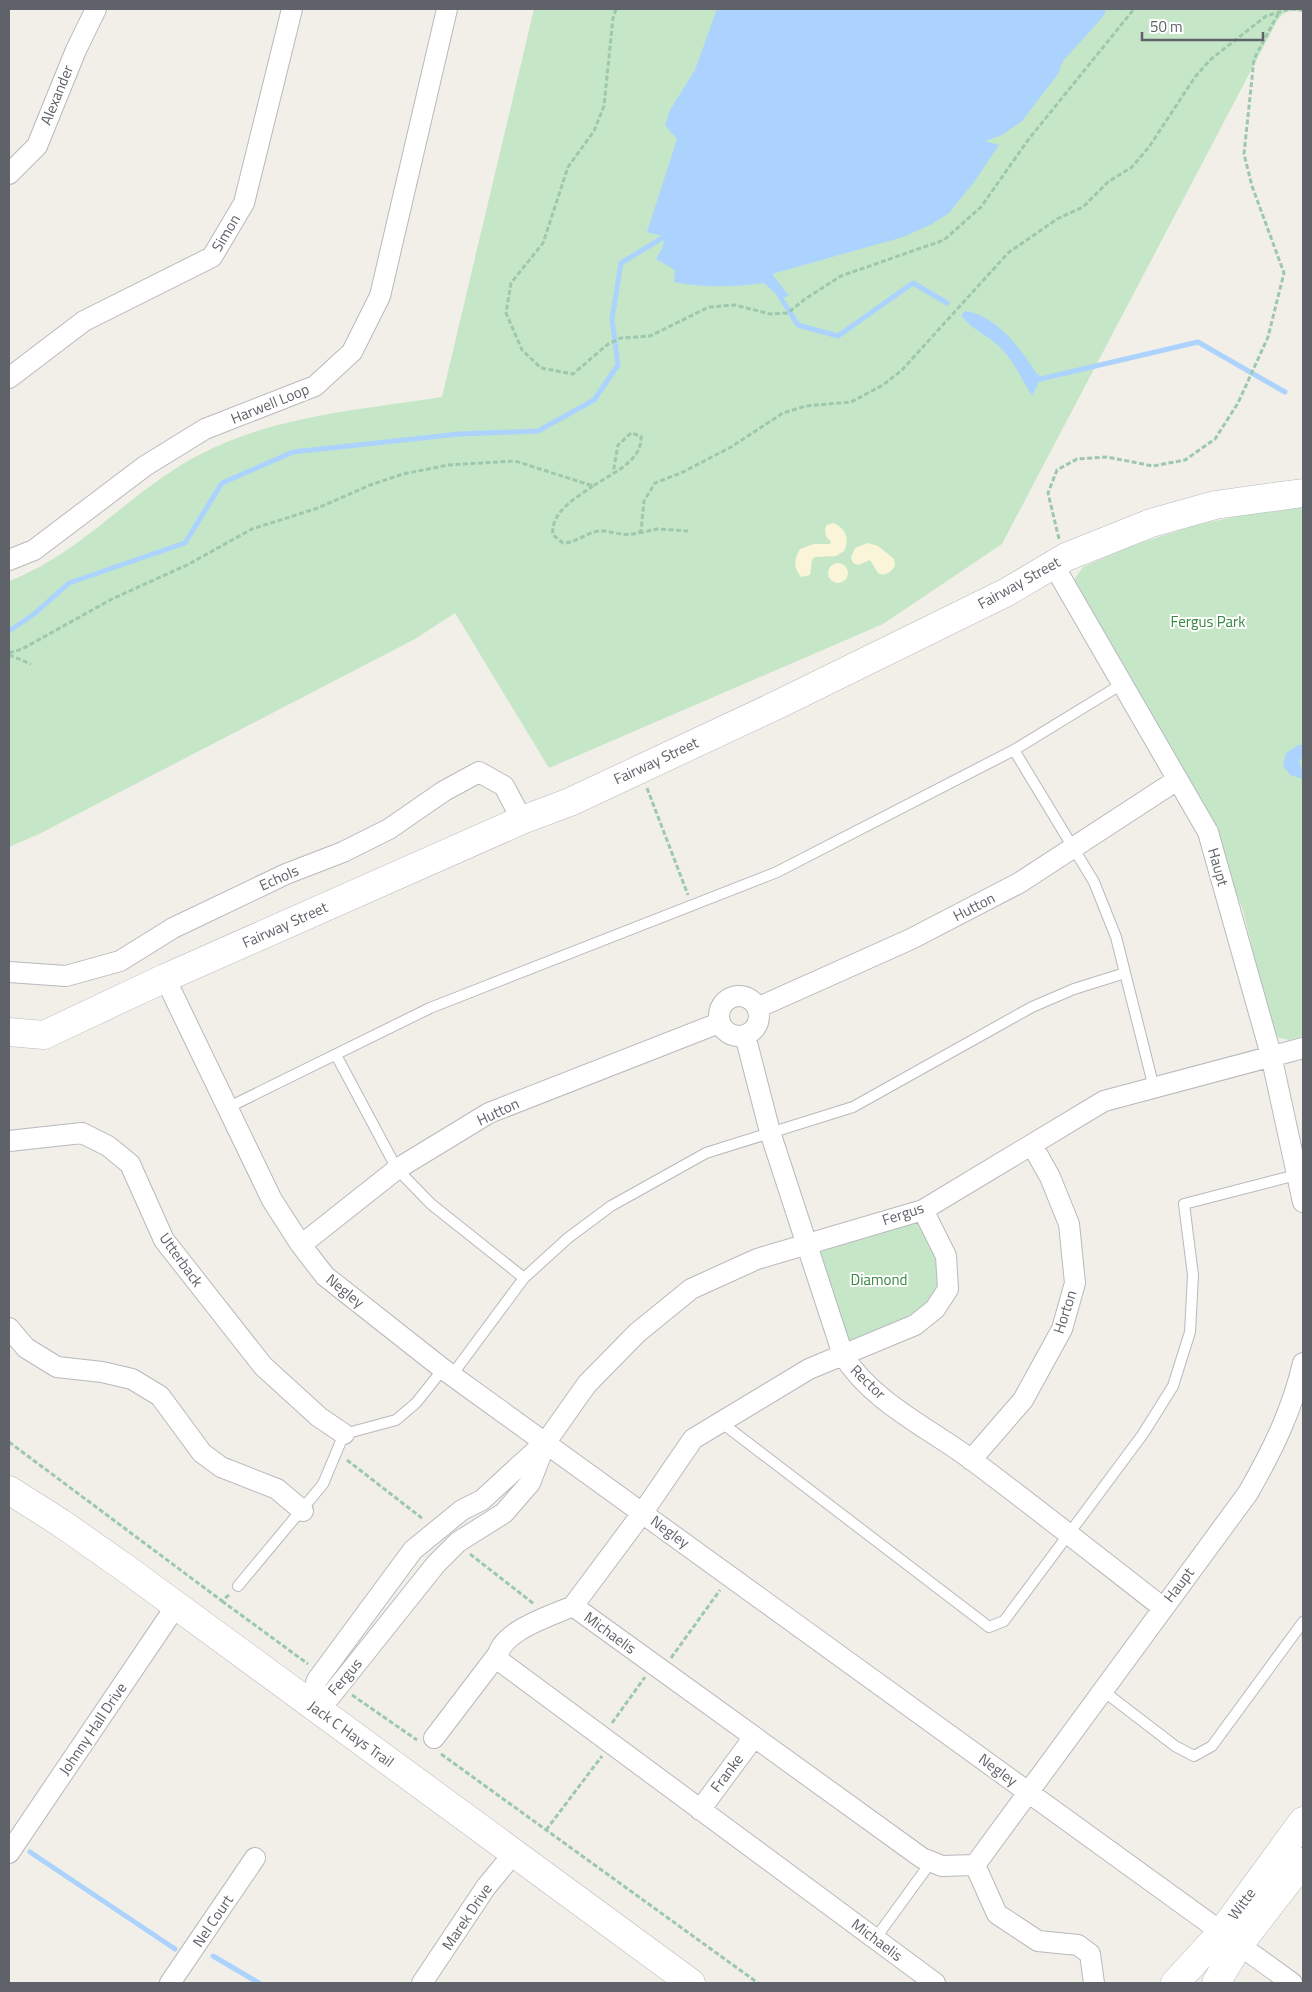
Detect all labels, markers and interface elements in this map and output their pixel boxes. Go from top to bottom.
scale bar [1142,10,1263,42]
text: 50 m [1150,15,1183,38]
street label: Alexander [34,61,79,128]
street label: Simon [205,210,246,256]
street label: Harwell Loop [227,377,313,430]
street label: Fairway Street [973,550,1065,615]
park label: Fergus Park [1171,610,1245,633]
street label: Fairway Street [610,731,703,790]
street label: Haupt [1202,845,1235,889]
street label: Echols [255,859,302,896]
street label: Hutton [949,886,999,927]
street label: Fairway Street [238,895,332,954]
street label: Hutton [473,1092,523,1131]
street label: Fergus [879,1196,927,1231]
street label: Utterback [154,1228,209,1292]
street label: Negley [321,1268,369,1313]
park label: Diamond [851,1268,907,1291]
street label: Horton [1047,1287,1082,1337]
street label: Rector [845,1359,891,1404]
street label: Negley [646,1510,695,1554]
street label: Haupt [1158,1562,1200,1607]
street label: Michaelis [580,1606,641,1659]
street label: Fergus [322,1653,367,1700]
street label: Johnny Hall Drive [53,1678,132,1780]
street label: Jack C Hays Trail [304,1694,399,1773]
street label: Negley [974,1748,1023,1792]
street label: Franke [705,1749,749,1797]
street label: Marek Drive [436,1879,497,1955]
street label: Witte [1222,1883,1261,1924]
street label: Nel Court [187,1889,239,1952]
street label: Michaelis [847,1913,908,1967]

